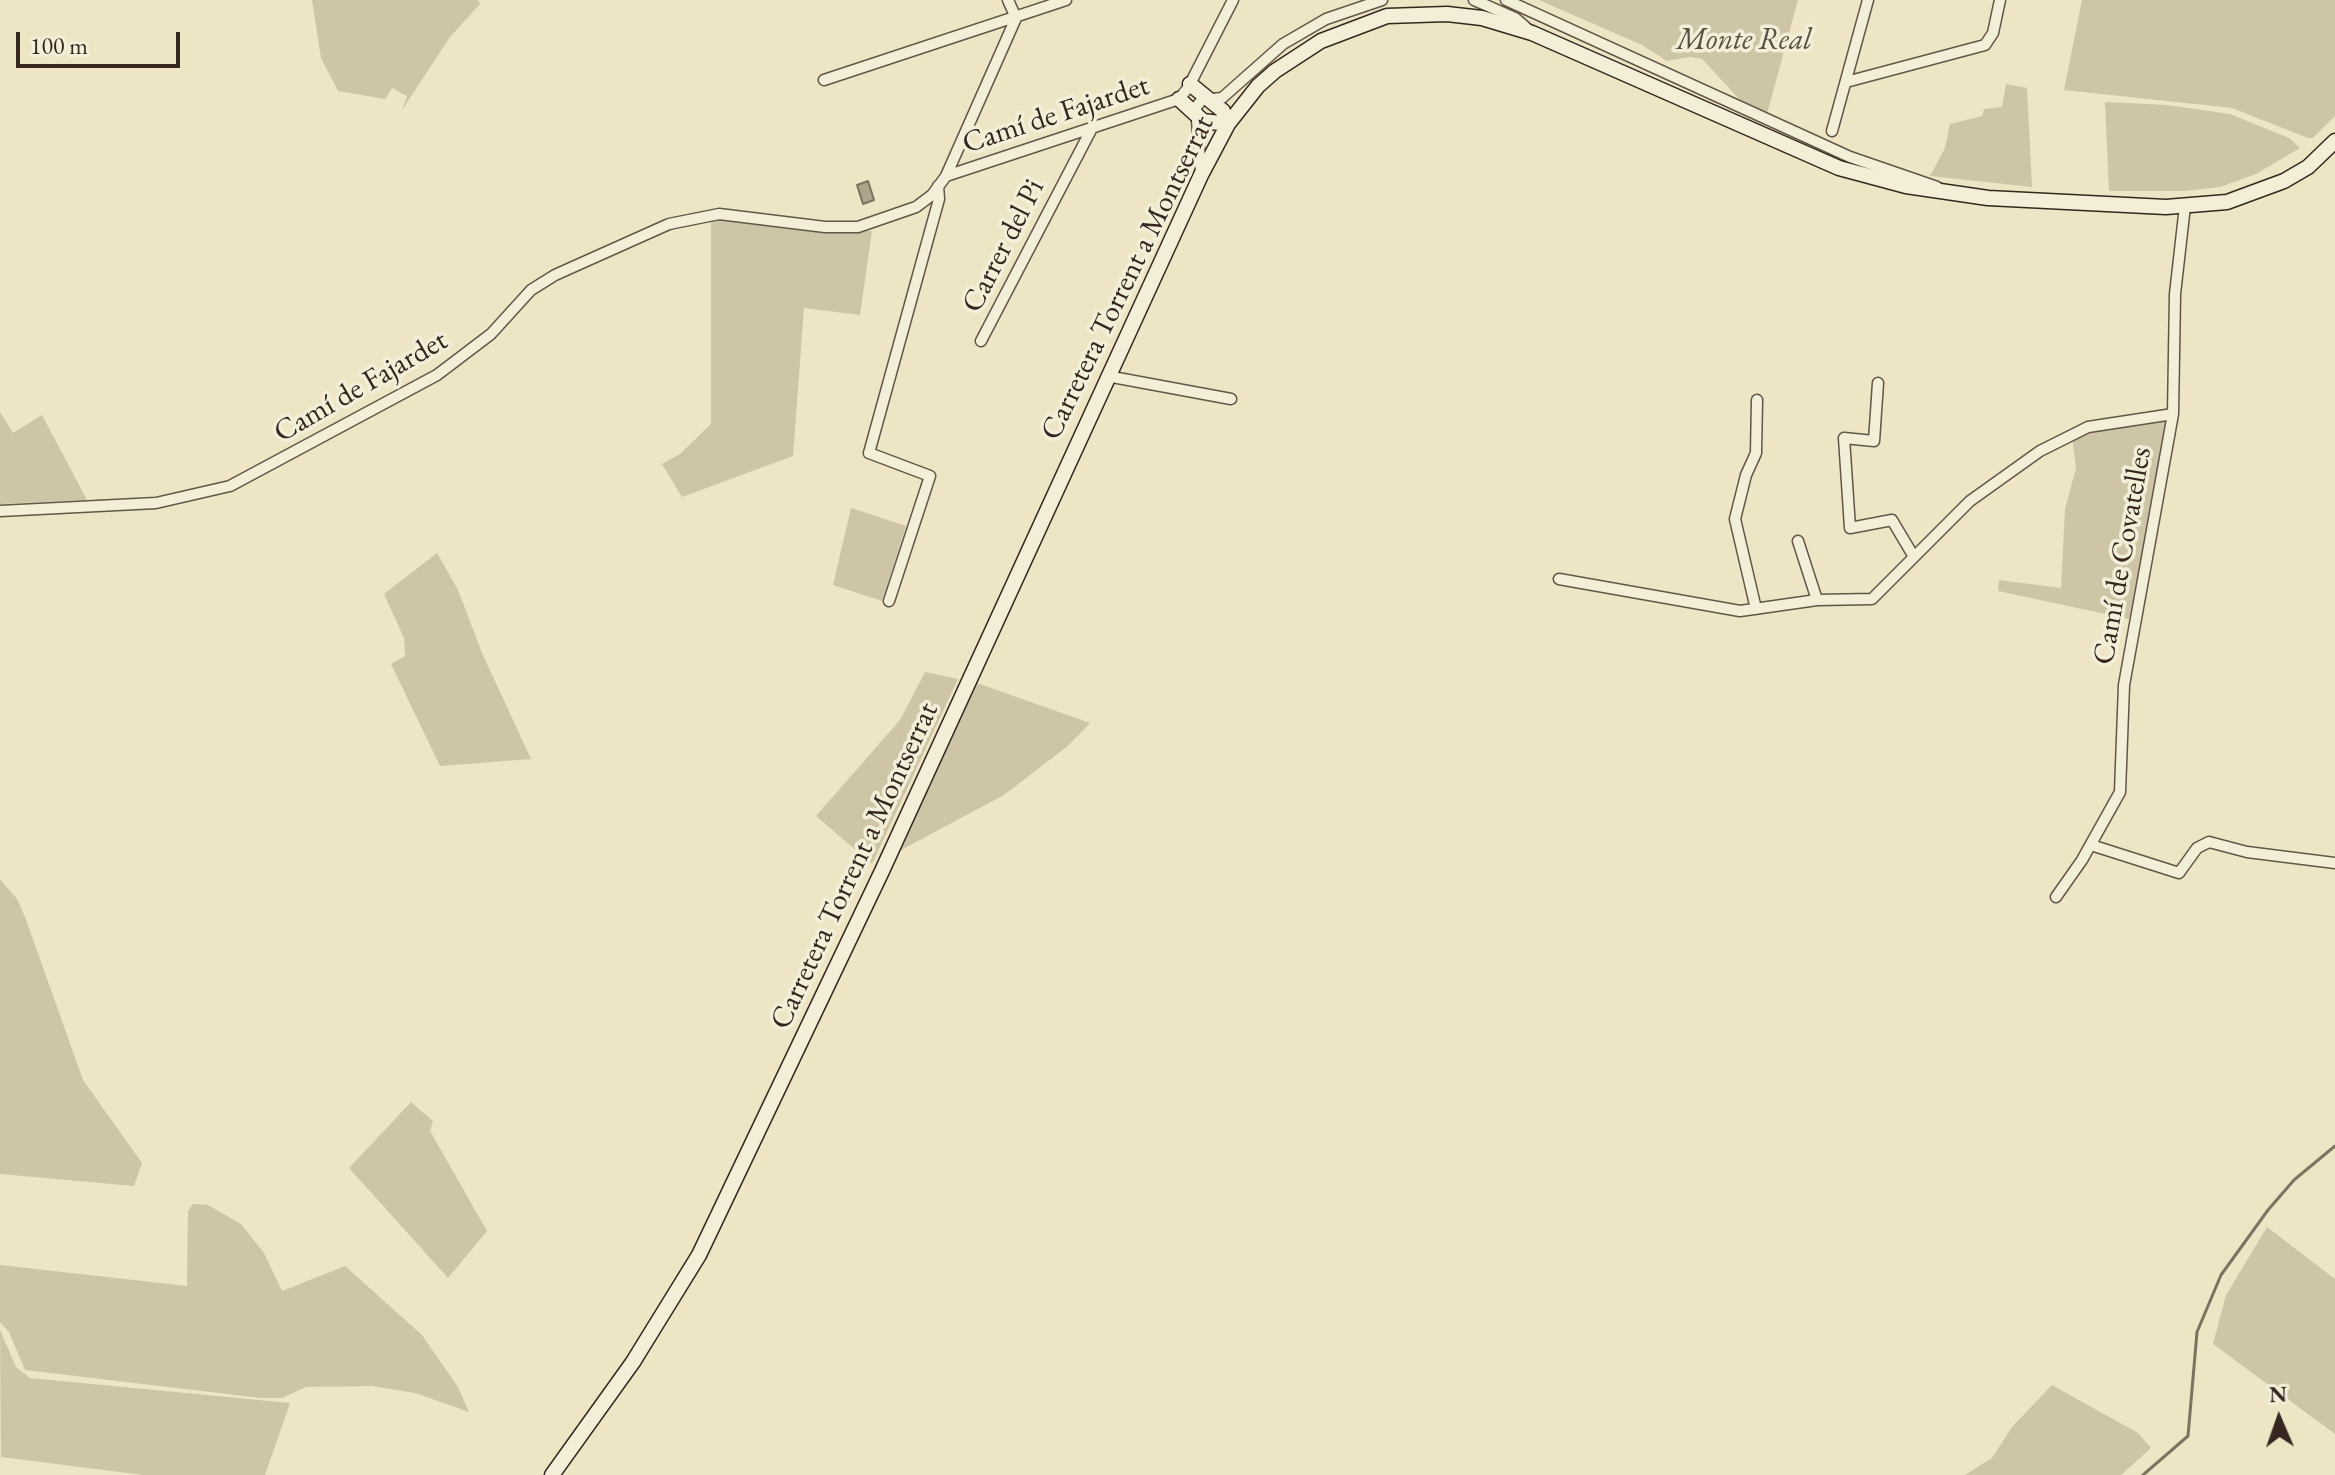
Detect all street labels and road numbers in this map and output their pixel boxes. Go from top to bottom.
street label: Camí de Fajardet [958,68,1154,162]
street label: Carretera Torrent a Montserrat [1034,110,1222,446]
street label: Carrer del Pi [955,173,1053,319]
street label: Camí de Fajardet [268,323,454,451]
street label: Camí de Covatelles [2086,444,2160,668]
street label: Carretera Torrent a Montserrat [763,697,947,1035]

